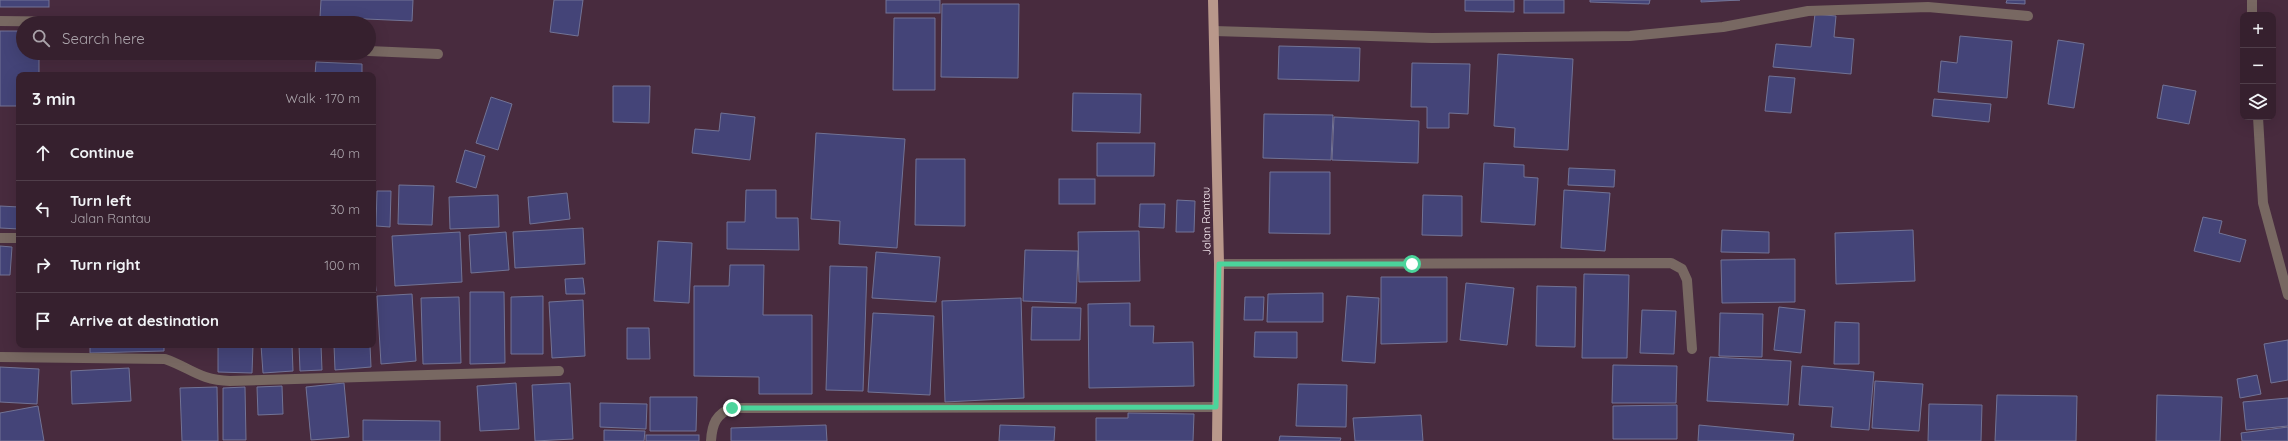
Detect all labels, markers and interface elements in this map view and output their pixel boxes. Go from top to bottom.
map controls [2240,12,2276,120]
button: + [2240,12,2276,48]
search box [16,16,376,60]
icon: search [30,27,52,49]
text: Search here [62,29,145,48]
button: − [2240,48,2276,84]
button: layers [2240,84,2276,120]
text: 3 min [32,88,76,109]
text: Walk · 170 m [285,90,360,106]
icon: ahead [32,142,54,164]
text: Continue [70,143,134,162]
text: 40 m [330,145,360,161]
street label: Jalan Rantau [1198,187,1214,255]
text: Turn left [70,191,132,210]
icon: left [32,198,54,220]
text: 30 m [330,201,360,217]
text: Jalan Rantau [70,210,151,226]
icon: right [32,254,54,276]
text: Turn right [70,255,141,274]
route start [1403,255,1421,273]
text: 100 m [324,257,360,273]
icon: arrive [32,310,54,332]
text: Arrive at destination [70,311,219,330]
route end [723,399,741,417]

